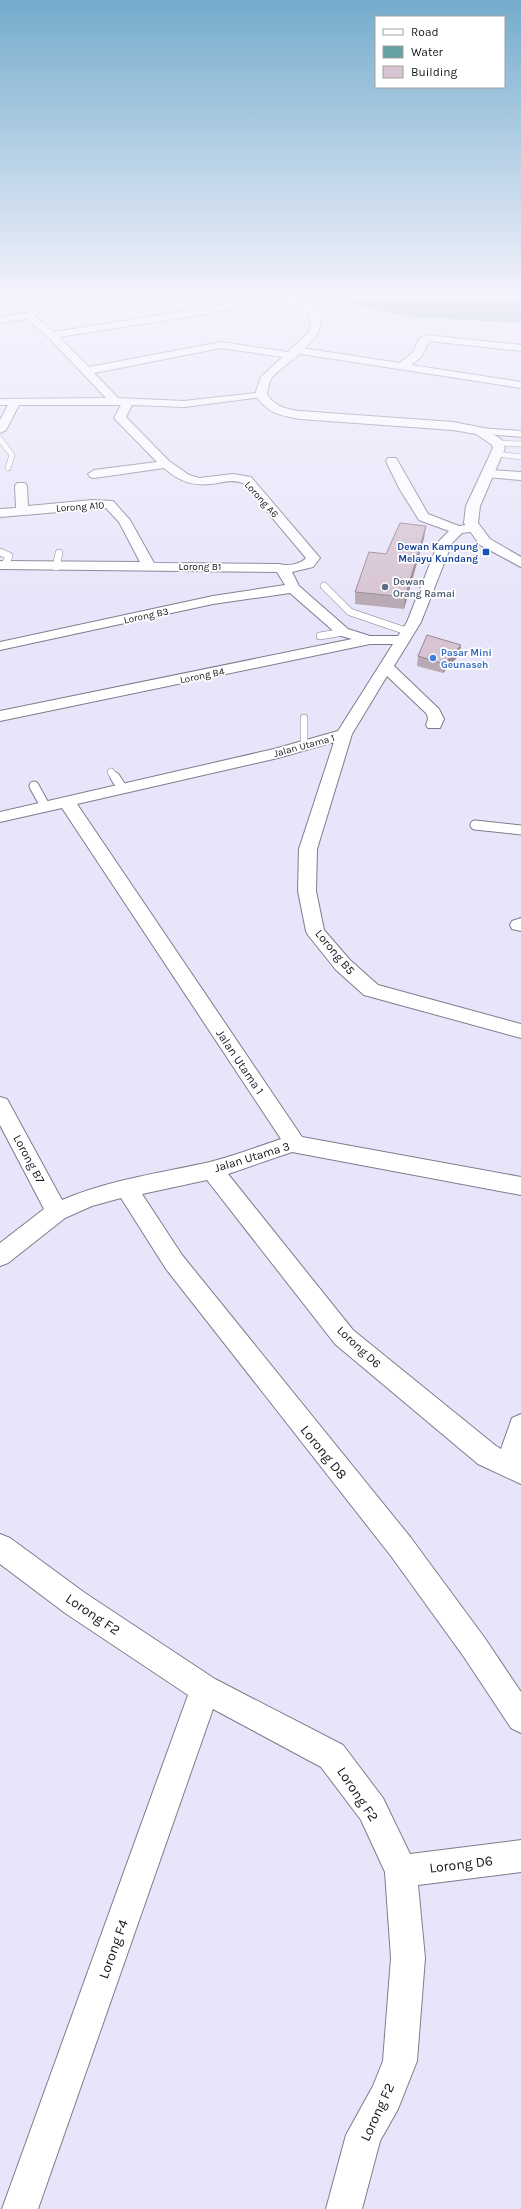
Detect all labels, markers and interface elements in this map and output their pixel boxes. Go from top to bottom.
legend [375,16,505,88]
text: Road [411,25,439,39]
text: Water [411,45,444,59]
text: Building [411,65,458,79]
street label: Lorong A6 [242,479,281,521]
street label: Lorong A10 [56,499,105,515]
place label: Dewan Kampung Melayu Kundang [397,541,478,565]
marker: Dewan Kampung Melayu Kundang [481,547,491,557]
street label: Lorong B1 [179,561,221,573]
place label: Dewan Orang Ramai [393,576,455,600]
marker: Dewan Orang Ramai [380,582,390,592]
street label: Lorong B3 [123,605,170,627]
place label: Pasar Mini Geunaseh [441,647,492,671]
marker: Pasar Mini Geunaseh [428,653,438,663]
street label: Lorong B4 [179,665,226,687]
street label: Jalan Utama 1 [272,732,336,760]
street label: Lorong B5 [312,927,358,977]
street label: Jalan Utama 1 [213,1027,267,1097]
street label: Lorong B7 [10,1132,48,1186]
street label: Jalan Utama 3 [213,1139,291,1175]
street label: Lorong D6 [334,1323,384,1371]
street label: Lorong D8 [297,1422,350,1483]
street label: Lorong F2 [62,1590,123,1639]
street label: Lorong F2 [333,1764,382,1825]
street label: Lorong D6 [428,1852,494,1877]
street label: Lorong F4 [95,1917,132,1981]
street label: Lorong F2 [357,2081,398,2144]

